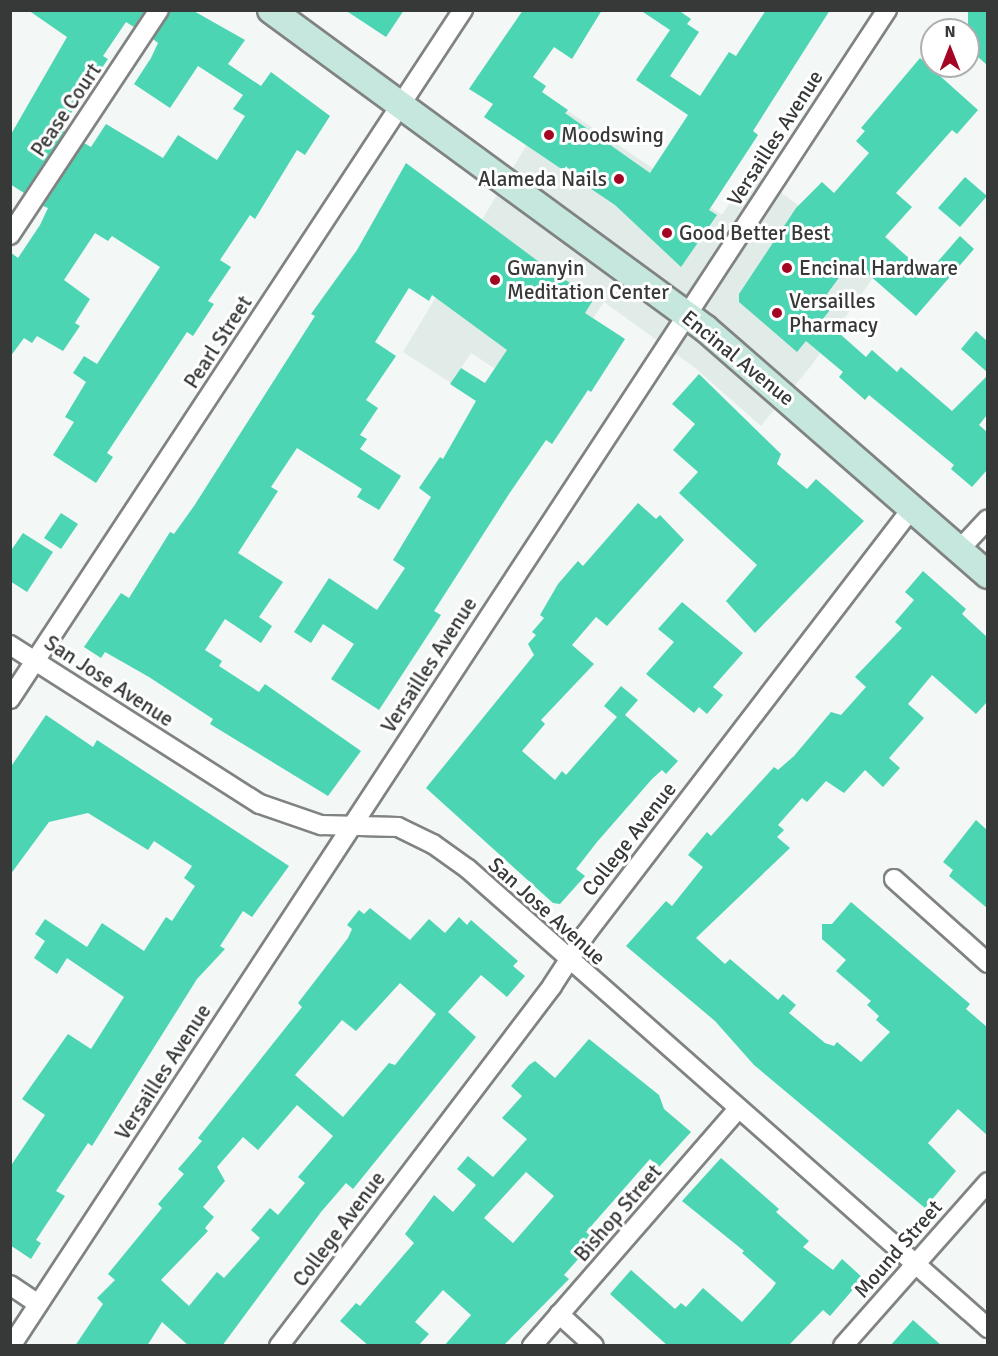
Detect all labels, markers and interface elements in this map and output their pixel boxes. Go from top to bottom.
north arrow [920,18,980,78]
text: N [944,22,956,42]
street label: Pease Court [26,58,106,162]
street label: Versailles Avenue [722,65,828,211]
place label: Moodswing [561,122,664,148]
marker: Moodswing [542,128,556,142]
place label: Alameda Nails [478,166,607,192]
marker: Alameda Nails [612,172,626,186]
place label: Good Better Best [679,220,830,246]
marker: Good Better Best [660,226,674,240]
place label: Gwanyin Meditation Center [507,255,669,305]
place label: Encinal Hardware [799,255,958,281]
marker: Encinal Hardware [780,261,794,275]
marker: Gwanyin Meditation Center [488,273,502,287]
place label: Versailles Pharmacy [789,288,878,338]
street label: Pearl Street [179,291,257,393]
street label: Encinal Avenue [677,305,799,411]
marker: Versailles Pharmacy [770,306,784,320]
street label: Versailles Avenue [376,592,482,738]
street label: San Jose Avenue [40,630,178,732]
street label: College Avenue [577,777,681,901]
street label: San Jose Avenue [483,852,611,970]
street label: Versailles Avenue [110,999,216,1145]
street label: Bishop Street [569,1159,667,1267]
street label: College Avenue [287,1166,391,1292]
street label: Mound Street [849,1195,947,1303]

